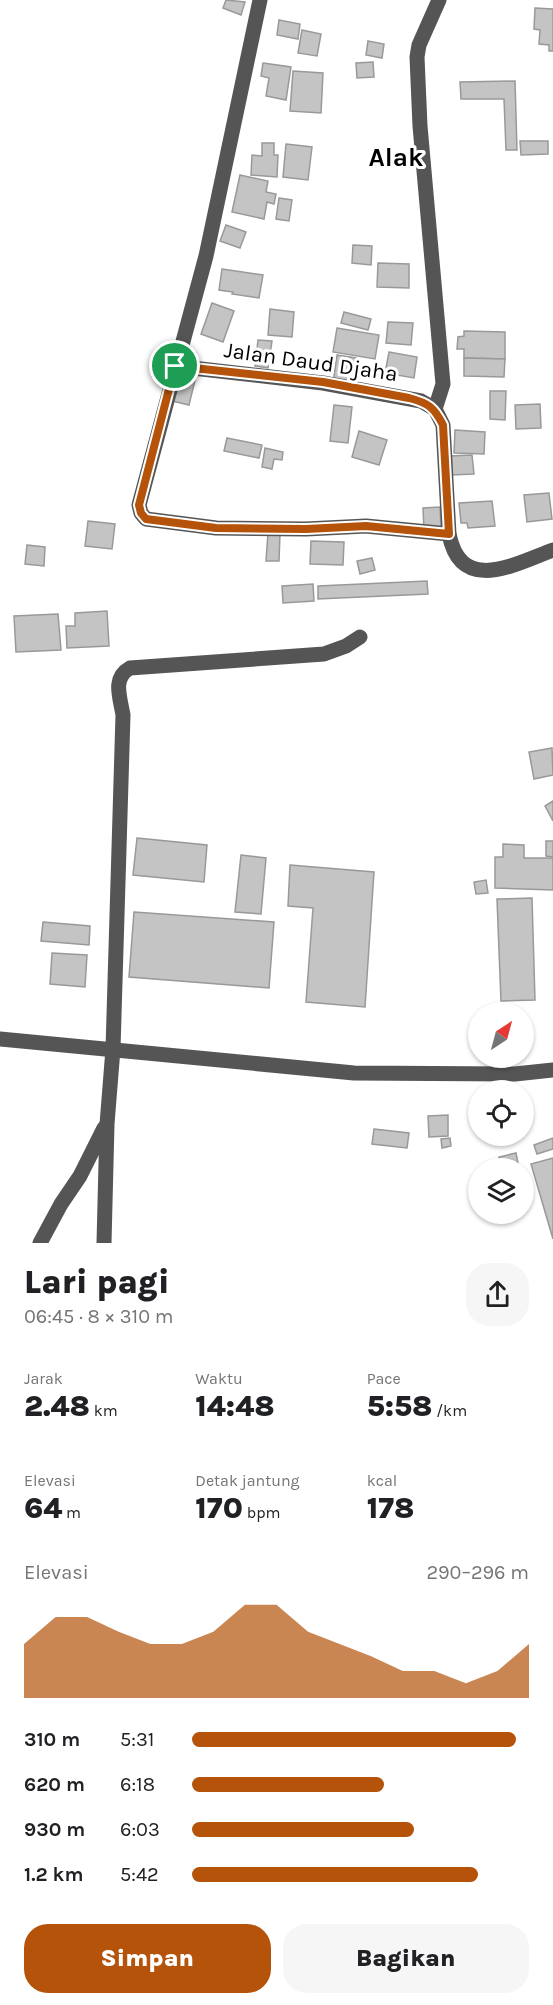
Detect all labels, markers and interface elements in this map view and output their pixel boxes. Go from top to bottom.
district label: Alak [369,142,423,173]
street label: Jalan Daud Djaha [222,337,399,387]
pin [149,340,200,391]
icon: arrive [158,349,191,382]
north arrow [468,1002,534,1068]
map controls [468,1002,534,1224]
button: locate [468,1080,534,1146]
button: layers [468,1158,534,1224]
text: Lari pagi [24,1263,170,1301]
button: share [466,1263,529,1326]
text: 06:45 · 8 × 310 m [24,1305,174,1328]
text: Jarak [24,1369,63,1388]
text: Waktu [195,1369,243,1388]
text: Pace [367,1369,401,1388]
text: 2.48 [24,1388,90,1424]
text: 14:48 [195,1388,275,1424]
text: 5:58 [367,1388,432,1424]
text: km [90,1401,118,1420]
text: /km [432,1401,467,1420]
text: Elevasi [24,1471,76,1490]
text: Detak jantung [195,1471,300,1490]
text: kcal [367,1471,397,1490]
text: 64 [24,1490,62,1526]
text: 170 [195,1490,243,1526]
text: 178 [367,1490,414,1526]
text: m [62,1503,81,1522]
text: bpm [243,1503,280,1522]
text: Elevasi [24,1561,89,1584]
text: 290–296 m [426,1561,529,1584]
text: 310 m [24,1728,80,1751]
text: 5:31 [120,1728,154,1751]
text: 620 m [24,1773,85,1796]
text: 6:18 [120,1773,155,1796]
text: 930 m [24,1818,85,1841]
text: 6:03 [120,1818,160,1841]
text: 1.2 km [24,1863,83,1886]
text: 5:42 [120,1863,159,1886]
button: Simpan [24,1924,271,1993]
button: Bagikan [283,1924,529,1993]

